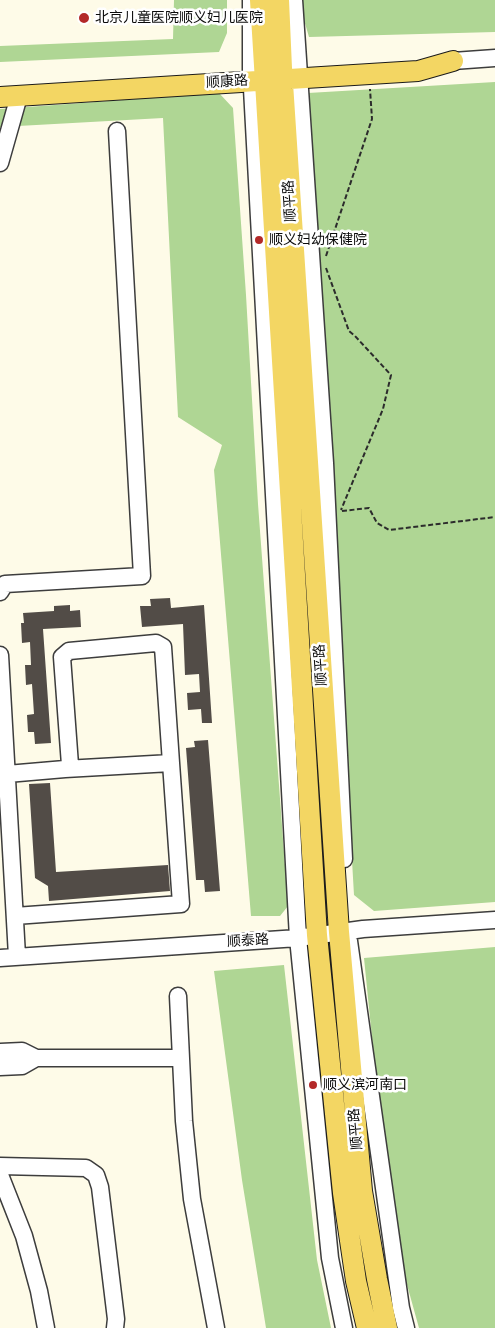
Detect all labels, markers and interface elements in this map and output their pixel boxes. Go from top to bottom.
place label: 北京儿童医院顺义妇儿医院 [95,10,263,26]
marker: 北京儿童医院顺义妇儿医院 [77,11,91,25]
street label: 顺康路 [205,72,249,92]
street label: 顺平路 [280,179,300,223]
place label: 顺义妇幼保健院 [269,232,367,248]
marker: 顺义妇幼保健院 [253,234,265,246]
street label: 顺平路 [311,643,331,687]
street label: 顺泰路 [226,931,270,951]
place label: 顺义滨河南口 [323,1077,407,1093]
marker: 顺义滨河南口 [307,1079,319,1091]
street label: 顺平路 [346,1107,366,1151]

